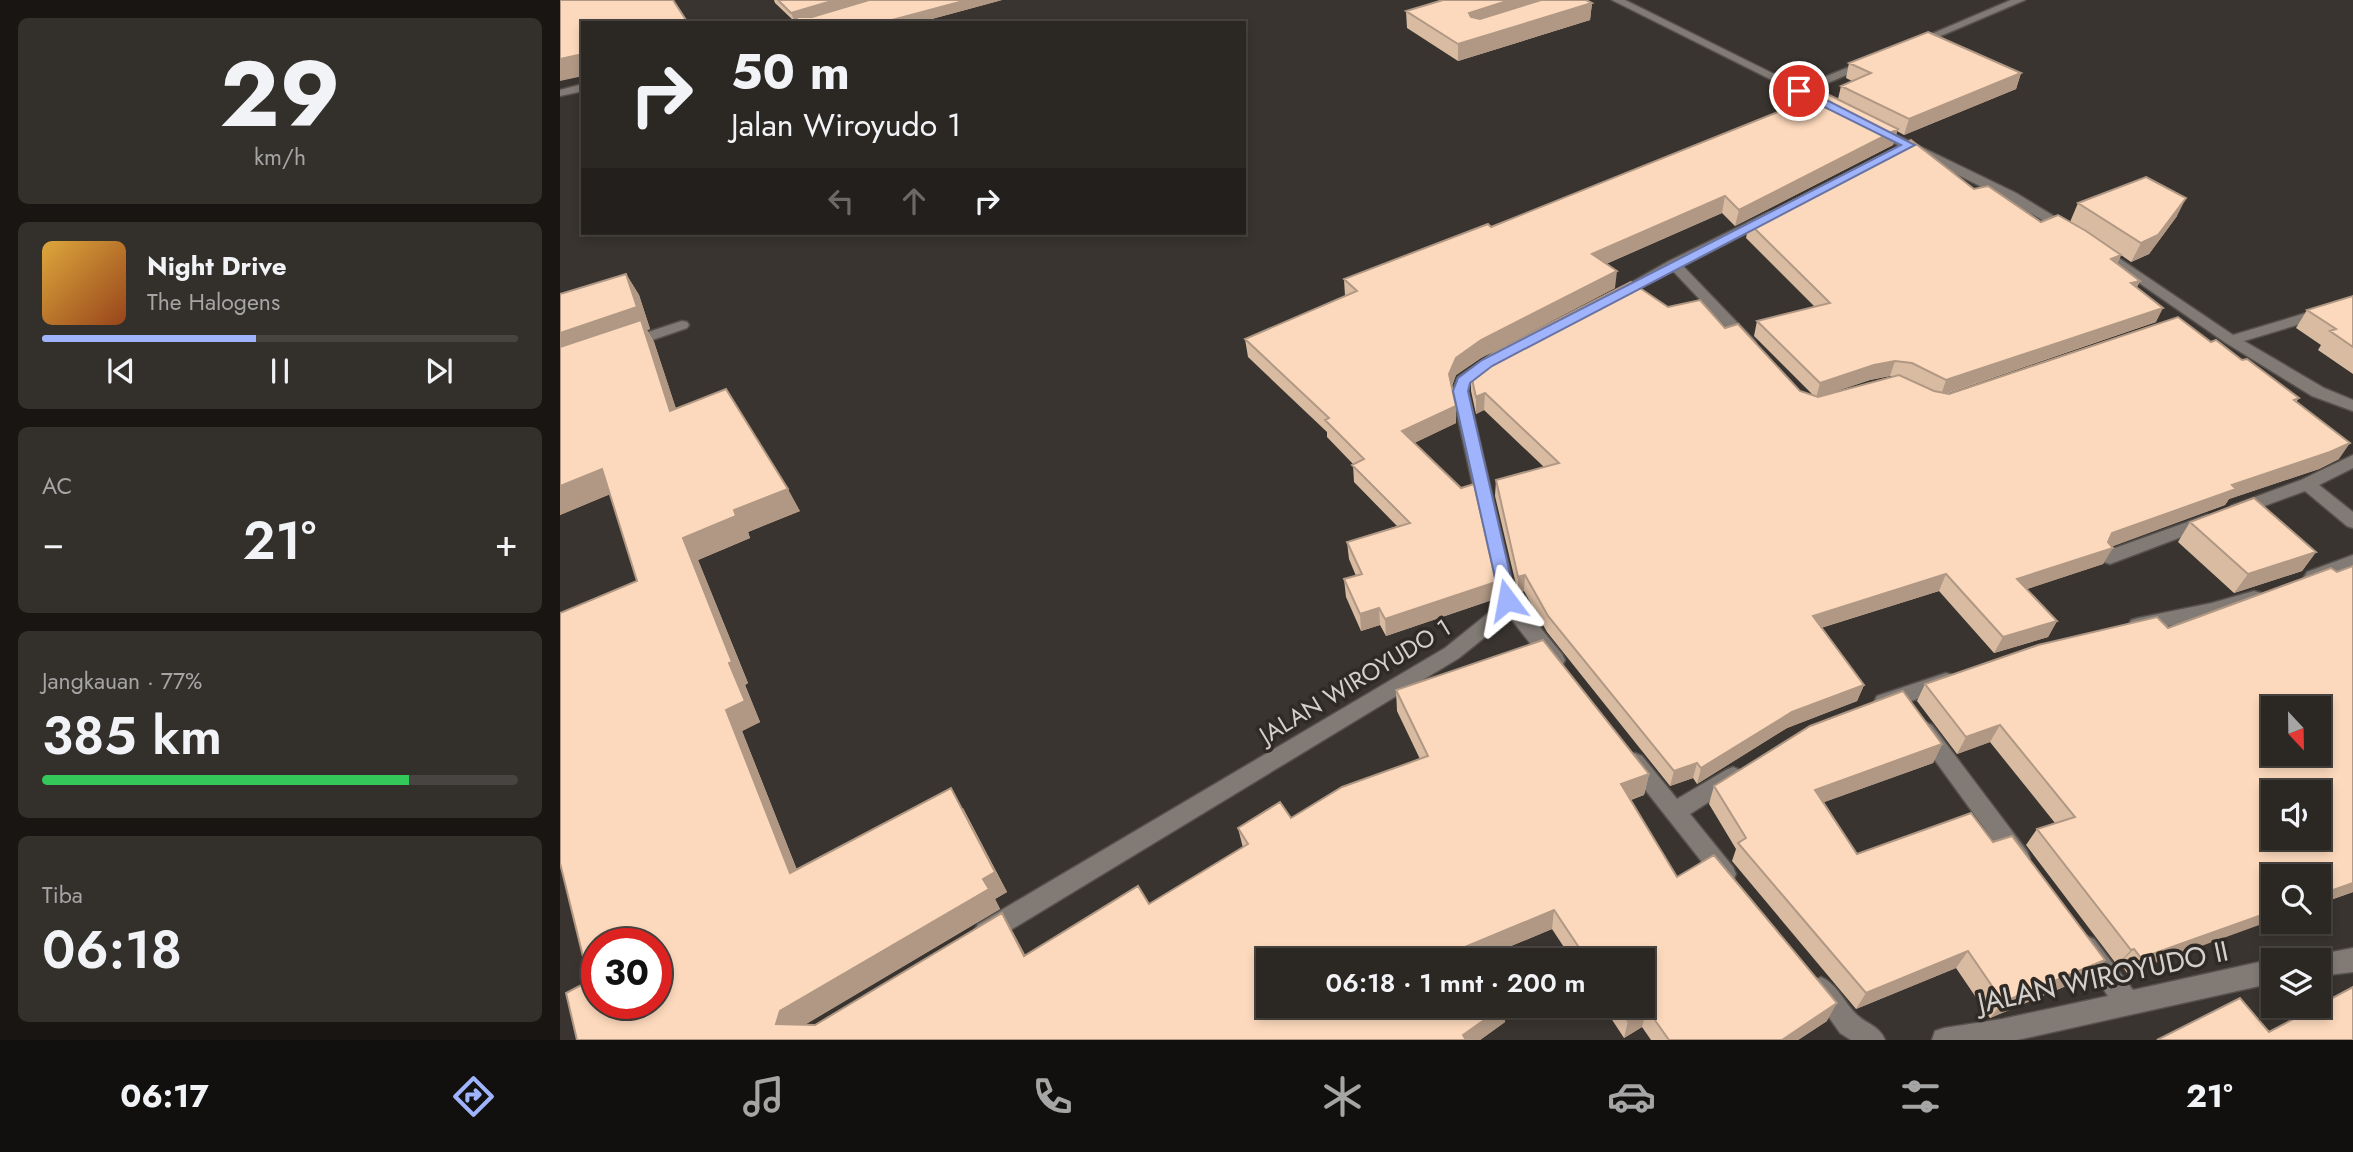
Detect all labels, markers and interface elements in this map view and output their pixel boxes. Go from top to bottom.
text: 29 [220,29,340,160]
text: 50 m [731,37,850,107]
icon: right [616,49,707,140]
pin [1769,61,1829,121]
icon: arrive [1780,72,1818,110]
text: Jalan Wiroyudo 1 [731,102,961,148]
text: km/h [254,140,306,174]
icon: left [822,182,860,220]
icon: ahead [895,182,933,220]
icon: right [968,182,1006,220]
text: Night Drive [147,247,287,285]
text: The Halogens [147,285,280,319]
icon: previous [102,352,140,390]
icon: pause [261,352,299,390]
icon: next [420,352,458,390]
text: AC [42,469,72,503]
text: 21° [243,503,316,579]
text: − [42,515,64,570]
text: + [495,515,518,570]
position arrow [1470,563,1544,637]
street label: JALAN WIROYUDO 1 [1250,610,1457,754]
text: Jangkauan · 77% [42,664,202,698]
north arrow [2261,696,2331,766]
map controls [2261,696,2331,1018]
text: 385 km [42,698,222,774]
button: sound [2261,780,2331,850]
button: search [2261,864,2331,934]
text: Tiba [42,878,83,912]
text: 06:18 [42,912,182,988]
speed limit sign: 30 [581,928,672,1019]
street label: JALAN WIROYUDO II [1970,930,2232,1024]
button: layers [2261,948,2331,1018]
text: 06:18 · 1 mnt · 200 m [1326,964,1585,1002]
icon: directions [449,1072,498,1121]
icon: music [739,1072,788,1121]
icon: phone [1028,1072,1077,1121]
icon: climate [1318,1072,1367,1121]
icon: car [1607,1072,1656,1121]
icon: filters [1896,1072,1945,1121]
text: 06:17 [120,1073,209,1119]
text: 21° [2186,1073,2233,1119]

